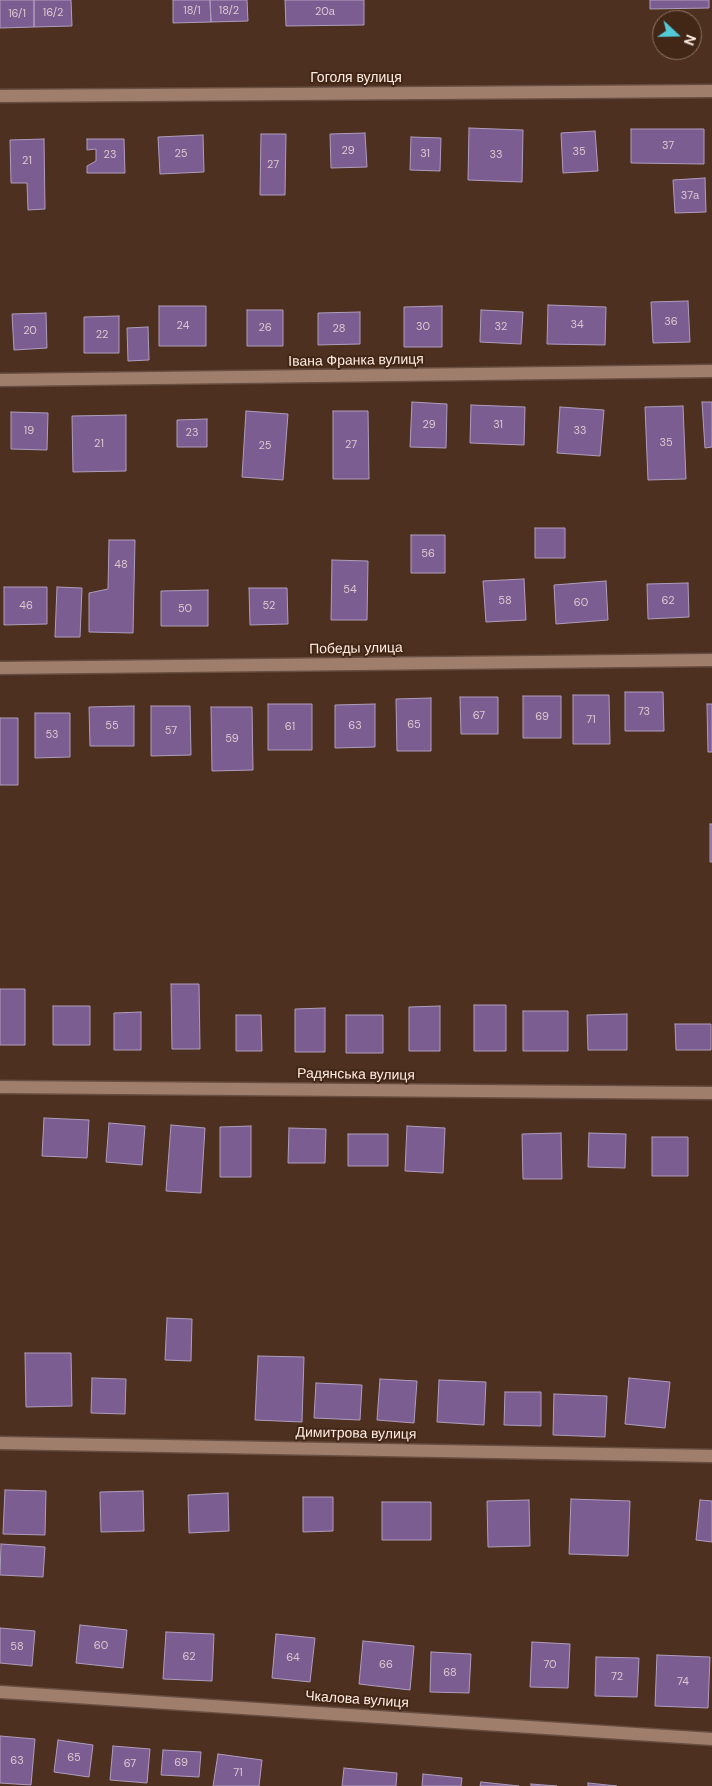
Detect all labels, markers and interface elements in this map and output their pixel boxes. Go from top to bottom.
house number: 18/1 [183,4,201,18]
house number: 18/2 [219,4,239,18]
house number: 20а [315,5,335,19]
house number: 16/2 [43,6,63,20]
house number: 16/1 [8,7,26,21]
north arrow [652,10,702,60]
text: N [680,32,700,48]
street label: Гоголя вулиця [310,70,402,86]
house number: 37 [662,139,674,153]
house number: 29 [341,144,355,158]
house number: 35 [572,145,586,159]
house number: 25 [174,147,188,161]
house number: 31 [420,147,430,161]
house number: 23 [104,148,116,162]
house number: 33 [489,148,503,162]
house number: 21 [22,154,32,168]
house number: 27 [267,158,279,172]
house number: 37а [681,189,699,203]
house number: 36 [664,315,678,329]
house number: 34 [570,318,584,332]
house number: 24 [177,319,189,333]
house number: 30 [416,320,430,334]
house number: 32 [495,320,507,334]
house number: 26 [258,321,272,335]
house number: 28 [333,322,345,336]
house number: 20 [23,324,37,338]
house number: 22 [96,328,108,342]
street label: Івана Франка вулиця [288,351,424,371]
house number: 29 [422,418,436,432]
house number: 31 [493,418,503,432]
house number: 19 [24,424,34,438]
house number: 33 [573,424,587,438]
house number: 23 [186,426,198,440]
house number: 35 [659,436,673,450]
house number: 21 [94,437,104,451]
house number: 27 [345,438,357,452]
house number: 25 [258,439,272,453]
house number: 56 [421,547,435,561]
house number: 48 [114,558,128,572]
house number: 54 [343,583,357,597]
house number: 58 [498,594,512,608]
house number: 62 [662,594,674,608]
house number: 60 [574,596,588,610]
house number: 46 [19,599,33,613]
house number: 52 [263,599,275,613]
house number: 50 [178,602,192,616]
street label: Победы улица [309,640,403,658]
house number: 73 [638,705,650,719]
house number: 67 [473,709,485,723]
house number: 69 [535,710,549,724]
house number: 71 [586,713,596,727]
house number: 65 [407,718,421,732]
house number: 55 [105,719,119,733]
house number: 63 [348,719,362,733]
house number: 61 [285,720,295,734]
house number: 57 [165,724,177,738]
house number: 53 [45,728,59,742]
house number: 59 [225,732,239,746]
street label: Радянська вулиця [297,1066,415,1084]
street label: Димитрова вулиця [295,1425,417,1443]
house number: 60 [94,1639,108,1653]
house number: 58 [10,1640,24,1654]
house number: 62 [183,1650,195,1664]
house number: 64 [286,1651,300,1665]
house number: 66 [379,1658,393,1672]
house number: 70 [543,1658,557,1672]
house number: 68 [443,1666,457,1680]
house number: 72 [611,1670,623,1684]
house number: 74 [677,1675,689,1689]
street label: Чкалова вулиця [305,1688,409,1712]
house number: 65 [67,1751,81,1765]
house number: 63 [10,1754,24,1768]
house number: 69 [174,1756,188,1770]
house number: 67 [124,1757,136,1771]
house number: 71 [233,1766,243,1780]

